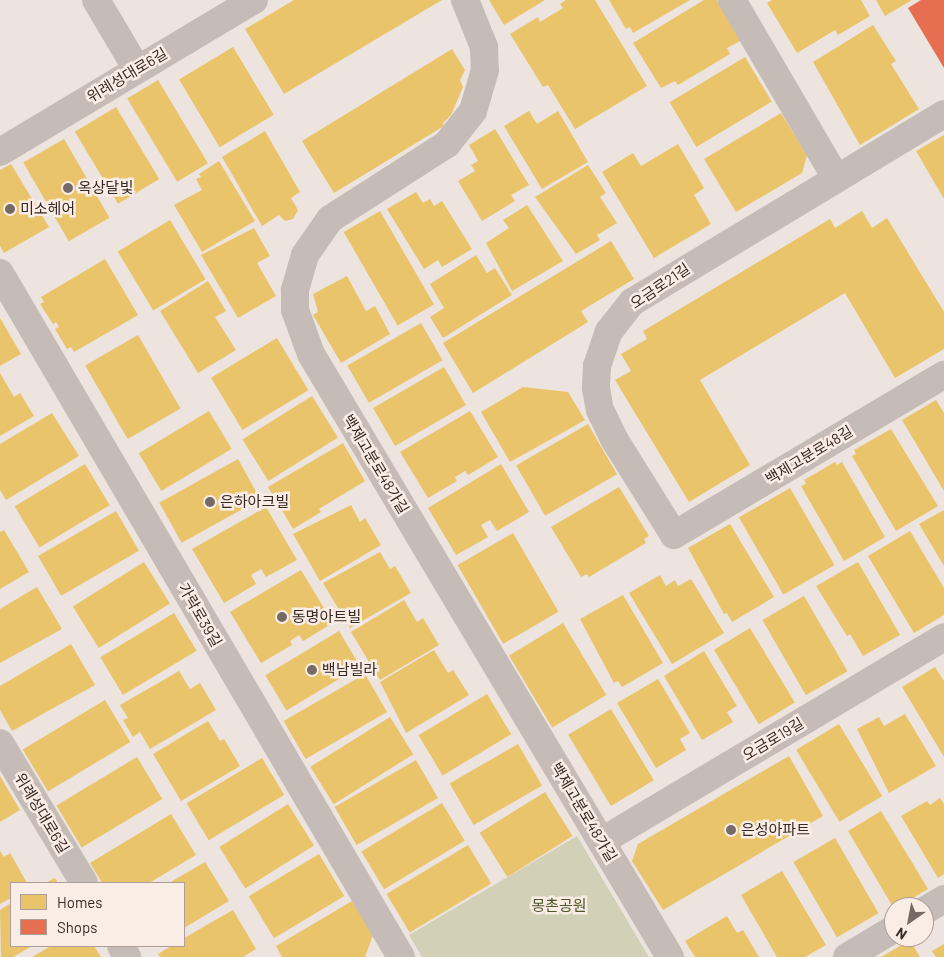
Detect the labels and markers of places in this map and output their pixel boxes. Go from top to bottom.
place label: 옥상달빛 [78,179,133,197]
marker: 옥상달빛 [62,182,74,194]
place label: 미소헤어 [20,200,75,218]
marker: 미소헤어 [4,203,16,215]
place label: 은하아크빌 [220,493,289,511]
marker: 은하아크빌 [204,496,216,508]
place label: 동명아트빌 [292,608,361,626]
marker: 동명아트빌 [276,611,288,623]
place label: 백남빌라 [322,661,377,679]
marker: 백남빌라 [306,664,318,676]
place label: 은성아파트 [741,821,810,839]
marker: 은성아파트 [725,824,737,836]

